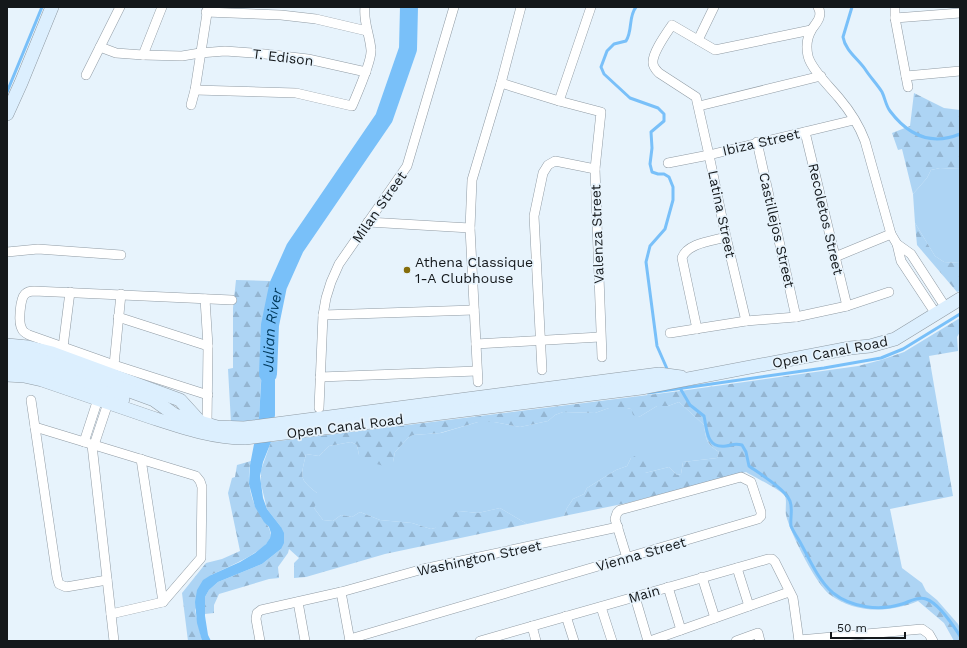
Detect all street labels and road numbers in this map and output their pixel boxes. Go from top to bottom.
street label: T. Edison [252,45,314,69]
street label: Ibiza Street [721,125,801,159]
street label: Recoletos Street [805,162,847,277]
street label: Milan Street [349,168,410,246]
street label: Latina Street [705,169,739,259]
street label: Castillejos Street [756,171,798,289]
street label: Valenza Street [587,184,607,284]
street label: Open Canal Road [771,333,889,371]
street label: Open Canal Road [286,411,404,441]
street label: Vienna Street [594,533,688,574]
street label: Washington Street [415,537,543,579]
street label: Main [626,582,662,606]

